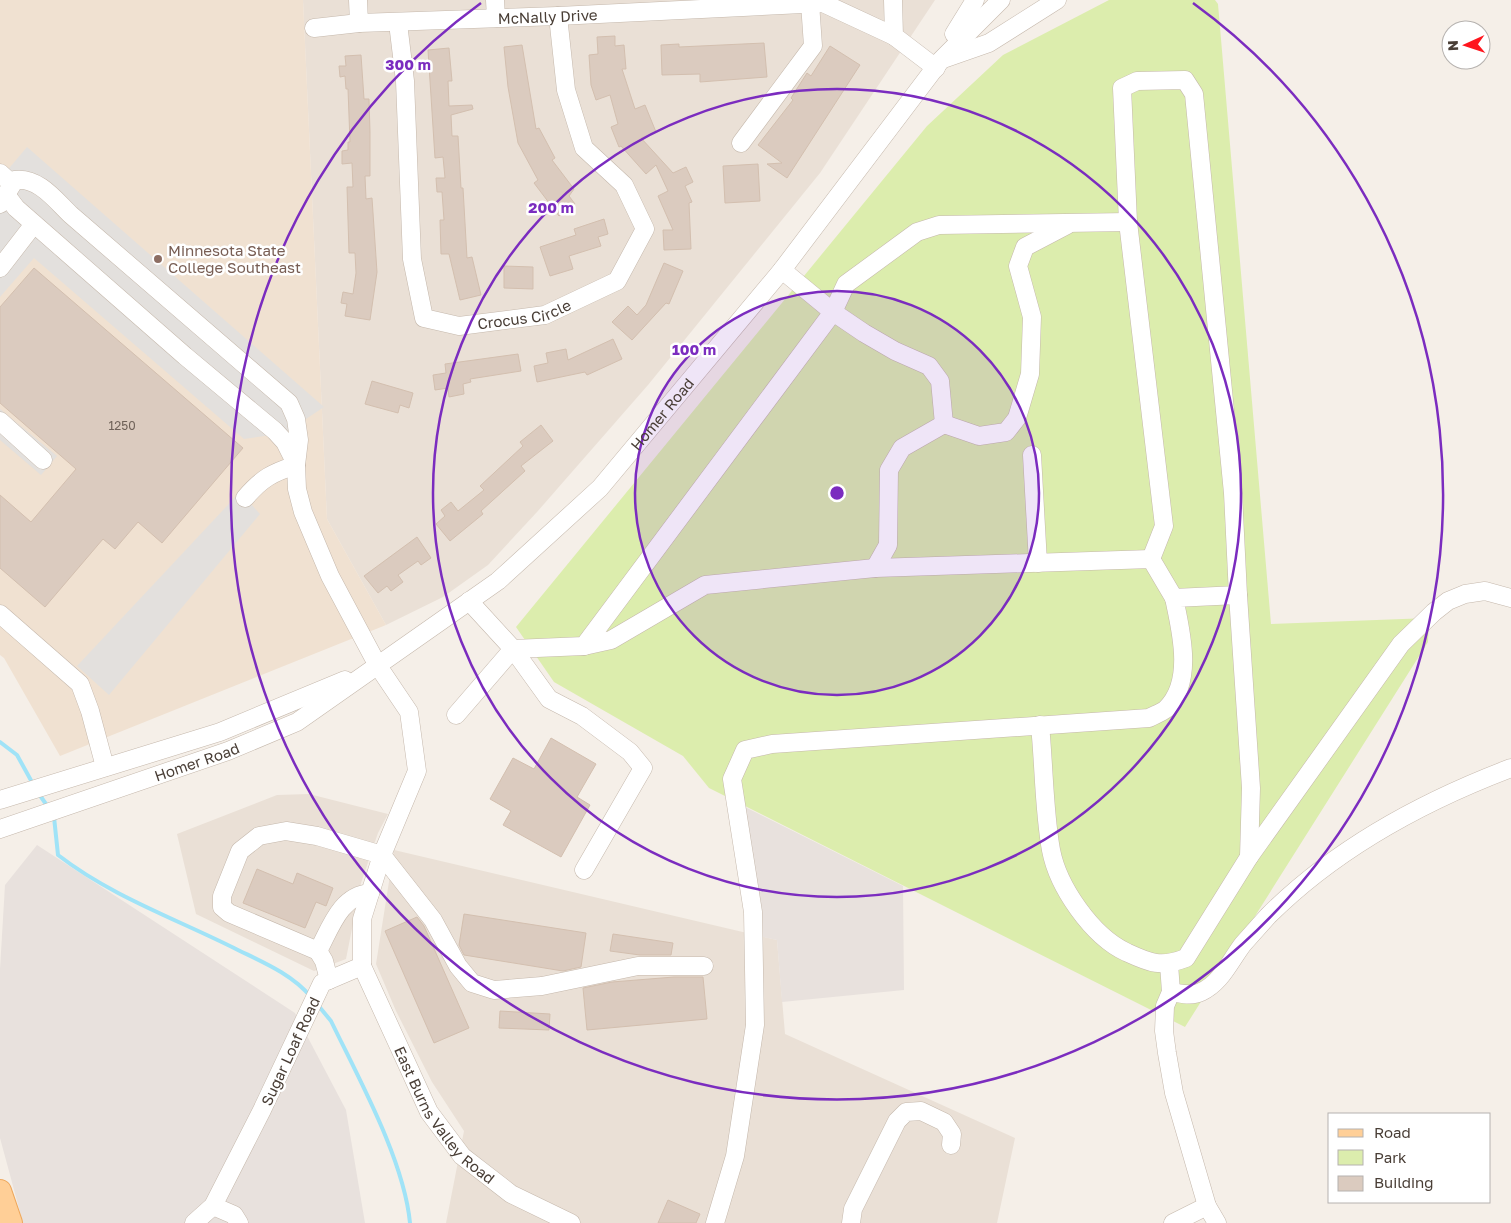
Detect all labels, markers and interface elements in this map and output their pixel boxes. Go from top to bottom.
street label: McNally Drive [497,5,598,27]
north arrow [1441,20,1491,70]
text: N [1444,40,1461,51]
text: 300 m [385,55,431,73]
text: 200 m [528,198,574,216]
place label: Minnesota State College Southeast [168,241,301,276]
marker: Minnesota State College Southeast [152,253,164,265]
street label: Crocus Circle [476,295,574,333]
text: 100 m [672,340,716,358]
street label: Homer Road [627,374,697,454]
house number: 1250 [108,418,136,433]
centre of rings [828,484,846,502]
street label: Homer Road [152,738,242,785]
street label: Sugar Loaf Road [257,994,323,1108]
street label: East Burns Valley Road [391,1043,498,1187]
legend [1328,1113,1491,1203]
text: Road [1374,1123,1411,1141]
text: Park [1374,1148,1407,1166]
text: Building [1374,1173,1434,1191]

